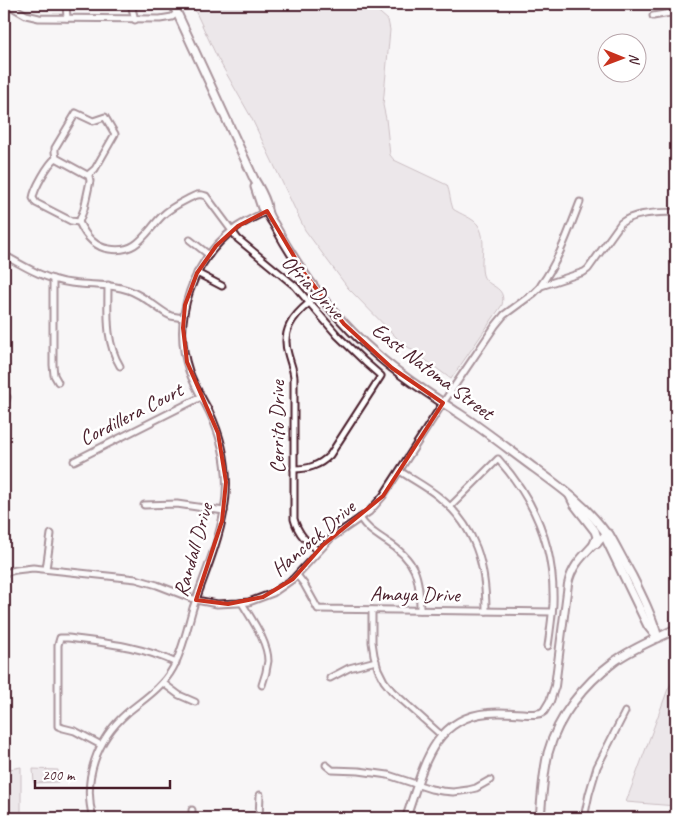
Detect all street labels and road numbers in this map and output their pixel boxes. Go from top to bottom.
street label: Ofria Drive [276,249,351,326]
street label: East Natoma Street [367,317,501,427]
street label: Cordillera Court [75,376,189,451]
street label: Cerrito Drive [264,379,290,473]
street label: Hancock Drive [266,493,362,582]
street label: Randall Drive [167,498,219,600]
street label: Amaya Drive [370,580,462,608]

